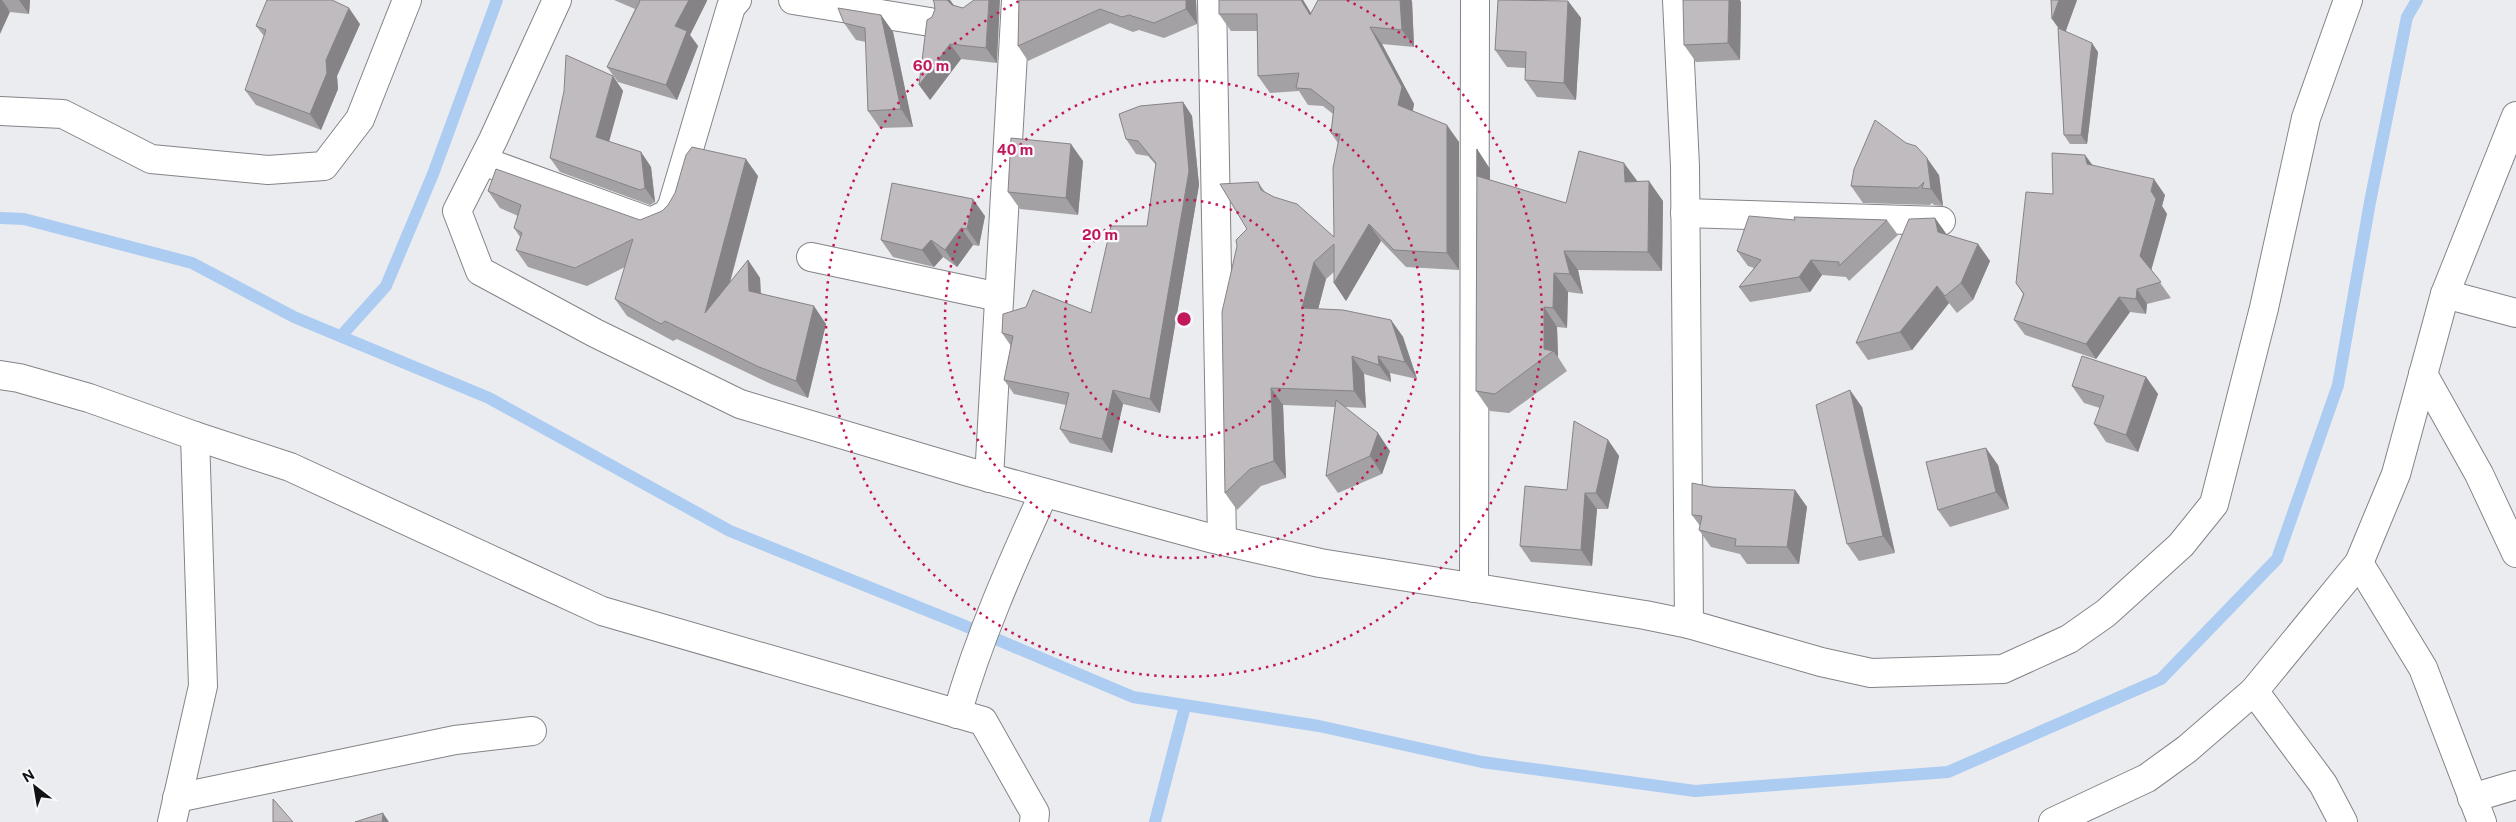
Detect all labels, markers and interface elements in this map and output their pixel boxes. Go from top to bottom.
text: 60 m [913,57,949,74]
text: 40 m [997,141,1033,158]
text: 20 m [1082,226,1118,243]
centre of rings [1175,310,1193,328]
north arrow [10,762,60,812]
text: N [19,766,37,786]

